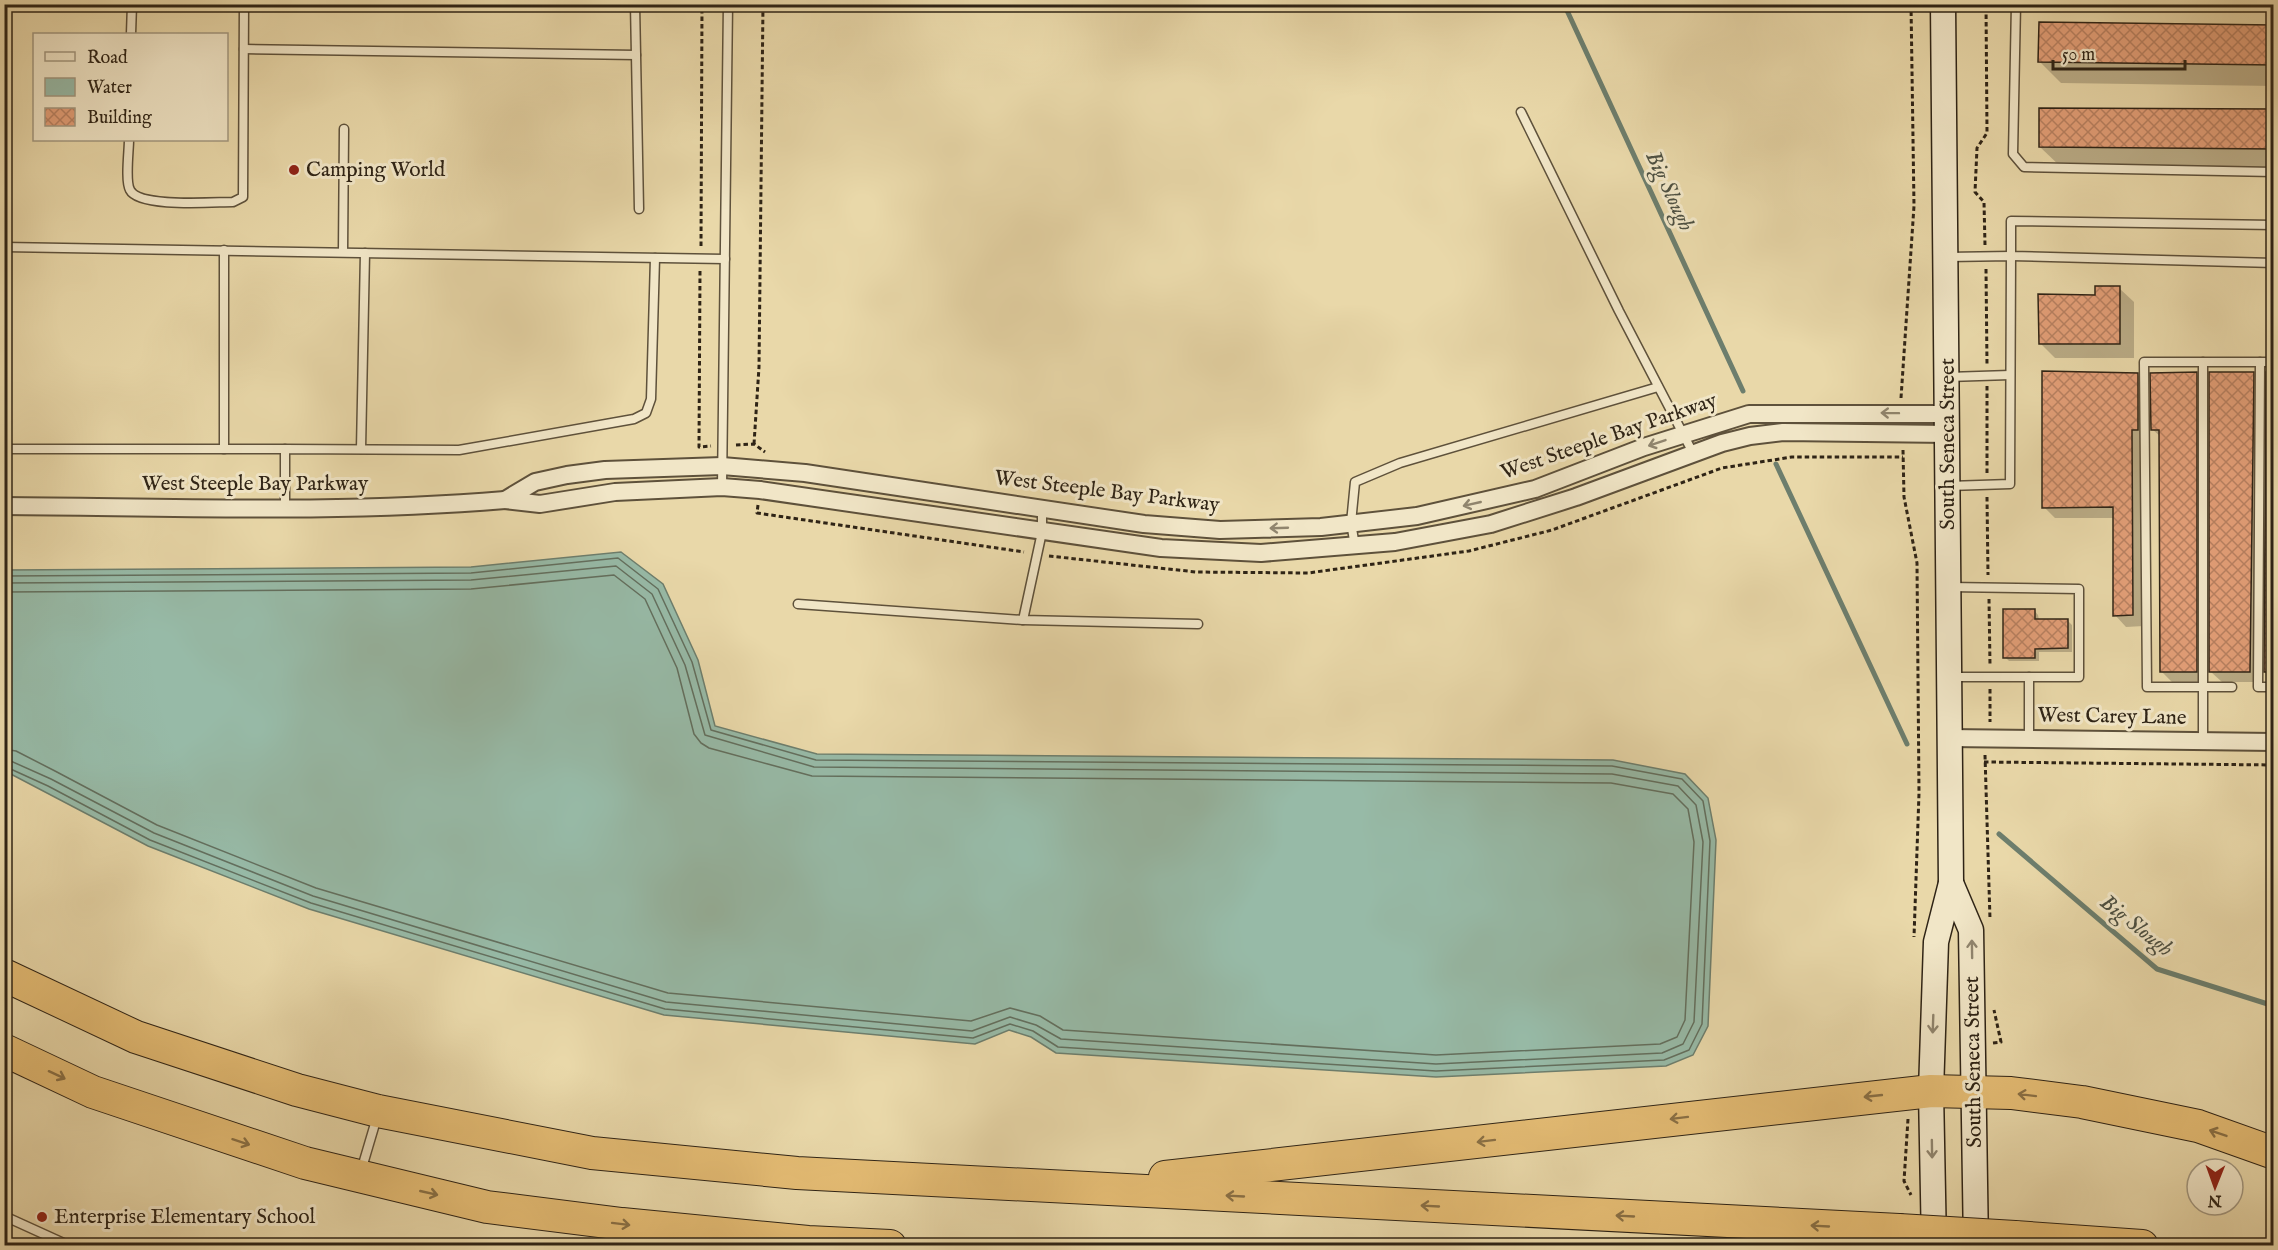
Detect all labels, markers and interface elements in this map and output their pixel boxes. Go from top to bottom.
legend [33,33,228,141]
scale bar [2053,33,2185,71]
text: 50 m [2062,44,2095,67]
text: Road [87,47,128,70]
text: Water [87,77,132,100]
text: Building [87,107,152,130]
water label: Big Slough [1638,146,1700,236]
place label: Camping World [306,157,446,184]
marker: Camping World [287,163,301,177]
street label: South Seneca Street [1935,358,1962,530]
street label: West Steeple Bay Parkway [1497,387,1721,487]
one-way arrow [1880,408,1900,419]
one-way arrow [1648,438,1667,449]
street label: West Steeple Bay Parkway [993,465,1222,519]
street label: West Steeple Bay Parkway [142,471,369,498]
one-way arrow [1463,498,1482,510]
one-way arrow [1270,522,1290,534]
street label: West Carey Lane [2037,702,2187,732]
water label: Big Slough [2094,889,2178,963]
one-way arrow [1966,939,1977,959]
street label: South Seneca Street [1959,976,1989,1148]
one-way arrow [1928,1013,1939,1033]
one-way arrow [48,1070,66,1082]
one-way arrow [2018,1090,2038,1101]
one-way arrow [1864,1091,1883,1102]
one-way arrow [1670,1113,1690,1124]
one-way arrow [2209,1127,2228,1138]
one-way arrow [1476,1135,1496,1146]
one-way arrow [231,1137,249,1148]
one-way arrow [1926,1139,1938,1159]
north arrow [2185,1157,2245,1217]
one-way arrow [419,1187,438,1199]
one-way arrow [1226,1190,1246,1201]
text: N [2208,1190,2223,1210]
one-way arrow [1421,1200,1441,1211]
place label: Enterprise Elementary School [54,1204,316,1231]
marker: Enterprise Elementary School [35,1210,49,1224]
one-way arrow [1615,1210,1635,1221]
one-way arrow [610,1219,630,1230]
one-way arrow [1810,1221,1830,1232]

